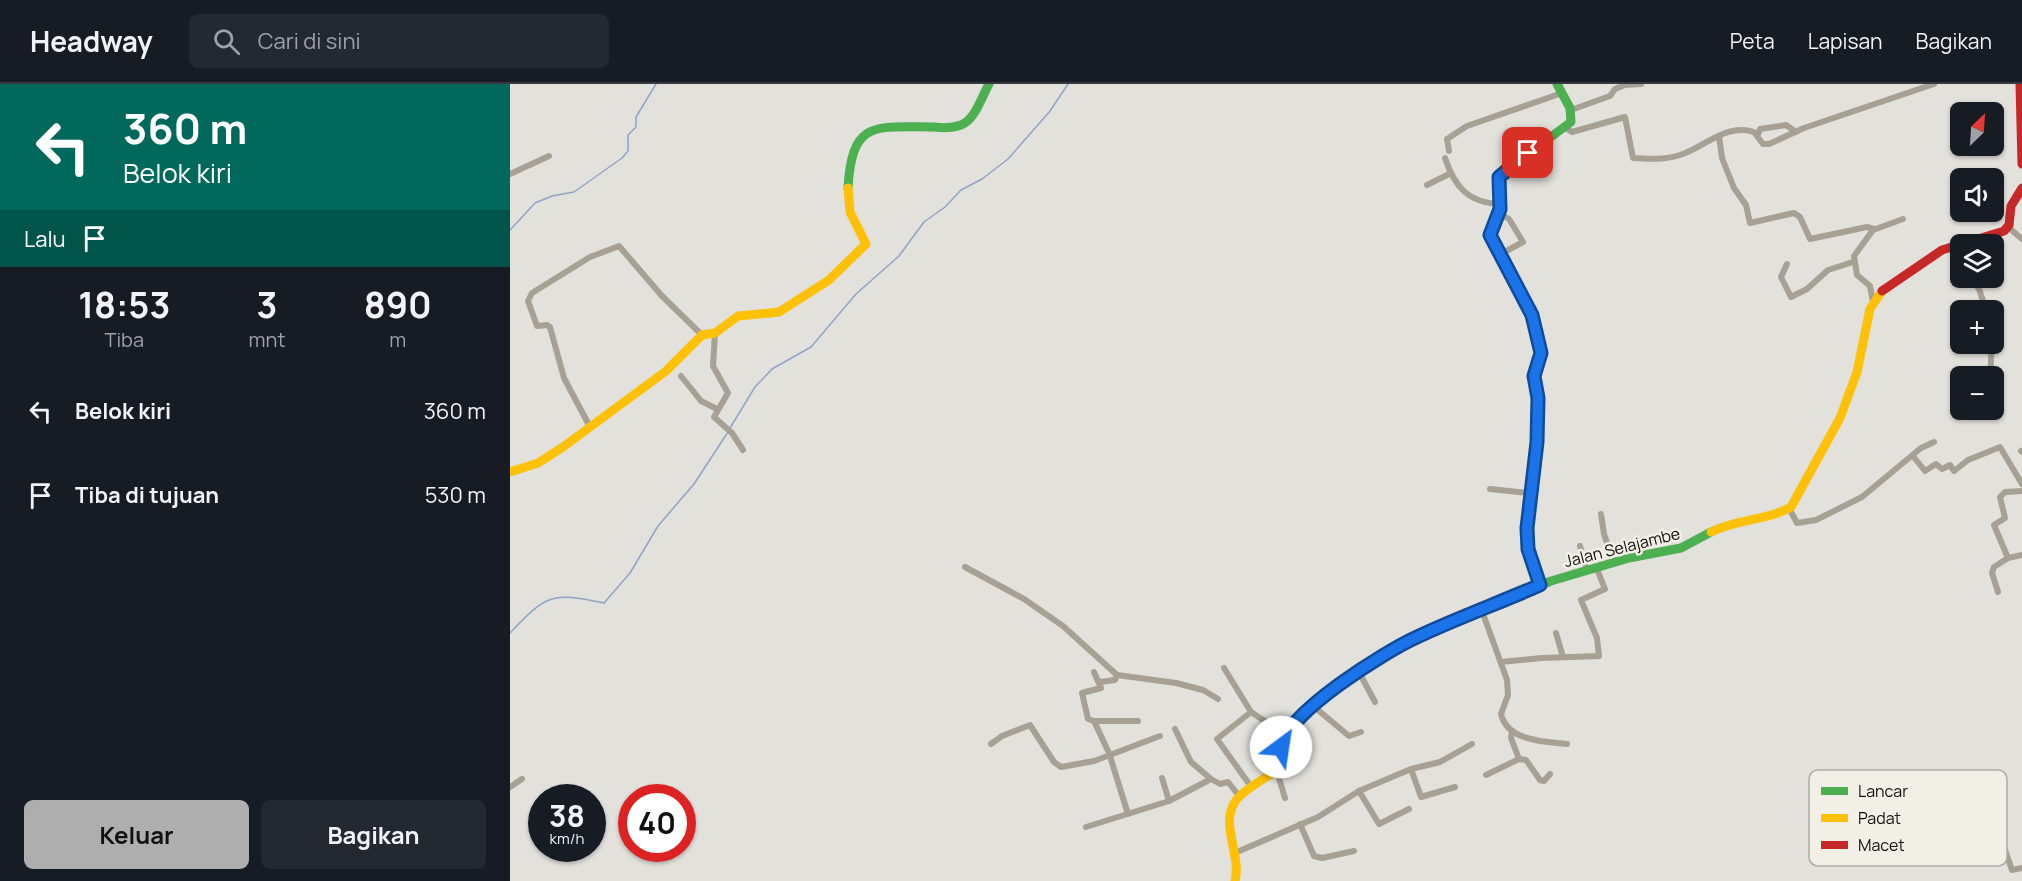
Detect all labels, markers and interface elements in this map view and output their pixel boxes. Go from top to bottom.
search box [189,14,609,68]
text: Headway [30,22,153,60]
icon: search [210,25,243,58]
text: Cari di sini [258,26,361,56]
text: Peta [1730,27,1775,55]
text: Lapisan [1808,27,1883,55]
text: Bagikan [1916,27,1992,55]
text: 360 m [123,99,247,157]
north arrow [1950,102,2004,156]
map controls [1950,102,2004,420]
icon: left [24,108,102,186]
pin [1502,127,1553,178]
icon: arrive [1511,136,1544,169]
text: Belok kiri [123,154,232,191]
button: sound [1950,168,2004,222]
icon: arrive [78,222,111,255]
text: Lalu [24,224,66,254]
button: layers [1950,234,2004,288]
text: 18:53 [78,280,170,329]
text: 3 [257,280,277,329]
text: 890 [364,280,432,329]
button: + [1950,300,2004,354]
text: Tiba [105,326,144,353]
text: mnt [249,326,285,353]
text: m [389,326,406,353]
button: − [1950,366,2004,420]
icon: left [24,395,57,428]
text: Belok kiri [75,396,171,426]
text: 360 m [424,396,486,426]
icon: arrive [24,479,57,512]
text: Tiba di tujuan [75,480,219,510]
text: 530 m [425,480,486,510]
street label: Jalan Selajambe [1562,522,1682,572]
position arrow [1249,715,1313,779]
legend [1809,770,2007,866]
text: Lancar [1858,780,1908,802]
speed limit sign: 40 [618,784,696,862]
text: 38 [549,795,585,836]
button: Keluar [24,800,249,869]
button: Bagikan [261,800,486,869]
text: Padat [1858,807,1901,829]
text: km/h [550,828,584,849]
text: Macet [1858,834,1905,856]

